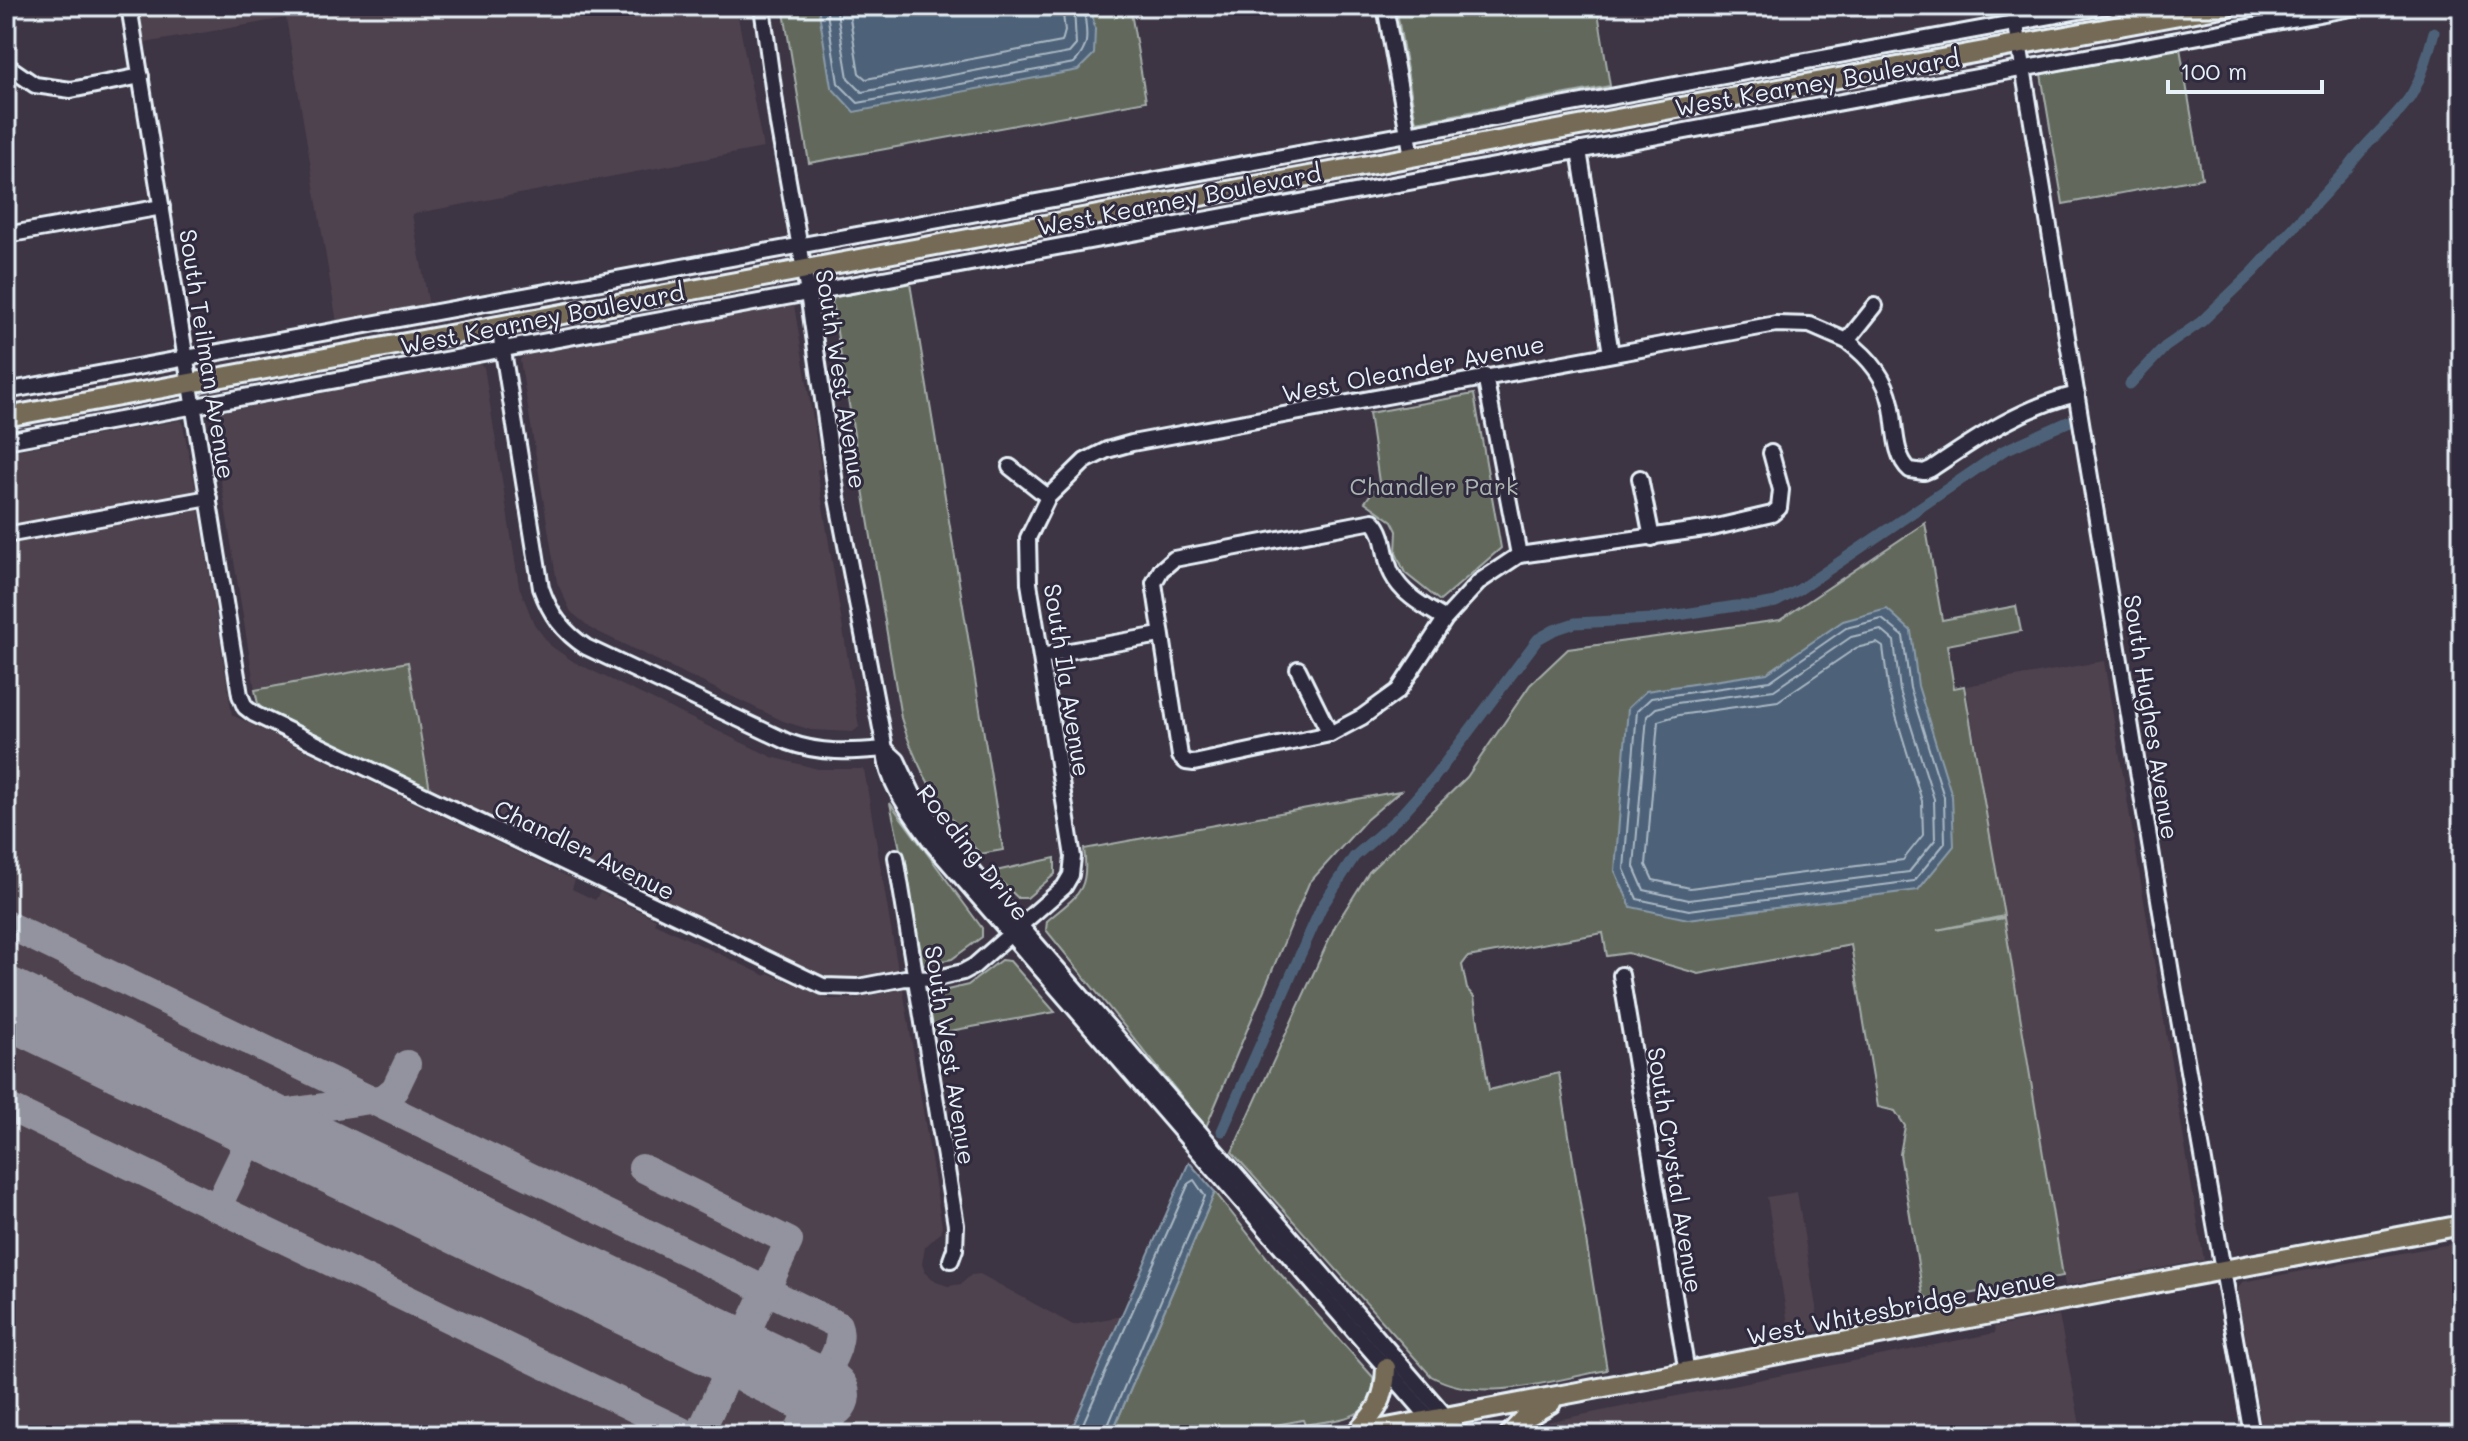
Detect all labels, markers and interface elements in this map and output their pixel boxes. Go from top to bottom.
street label: West Kearney Boulevard [1672,42,1962,122]
scale bar [2168,44,2322,94]
text: 100 m [2180,55,2247,86]
street label: West Kearney Boulevard [1034,156,1324,242]
street label: South Teilman Avenue [173,227,243,481]
street label: South West Avenue [809,267,875,491]
street label: West Kearney Boulevard [397,275,687,361]
street label: West Oleander Avenue [1279,327,1547,409]
park label: Chandler Park [1349,470,1519,501]
street label: South Ila Avenue [1037,581,1099,779]
street label: South Hughes Avenue [2117,592,2187,842]
street label: Roeding Drive [911,777,1037,927]
street label: Chandler Avenue [489,792,681,906]
street label: South West Avenue [918,943,984,1167]
street label: South Crystal Avenue [1641,1045,1711,1295]
street label: West Whitesbridge Avenue [1744,1261,2058,1351]

